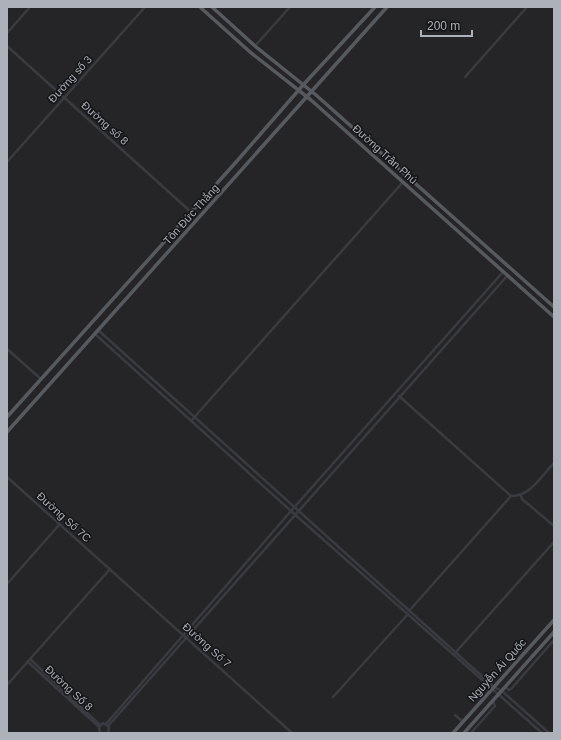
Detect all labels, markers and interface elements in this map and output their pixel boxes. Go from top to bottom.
scale bar [421,12,472,38]
text: 200 m [427,19,460,33]
street label: Đường số 3 [46,53,94,105]
street label: Đường số 8 [79,99,131,147]
street label: Đường Trần Phú [350,122,420,186]
street label: Tôn Đức Thắng [161,181,221,247]
street label: Đường Số 7C [35,490,93,544]
street label: Đường Số 7 [181,620,233,670]
street label: Nguyễn Ái Quốc [466,636,529,704]
street label: Đường Số 8 [43,663,95,713]

